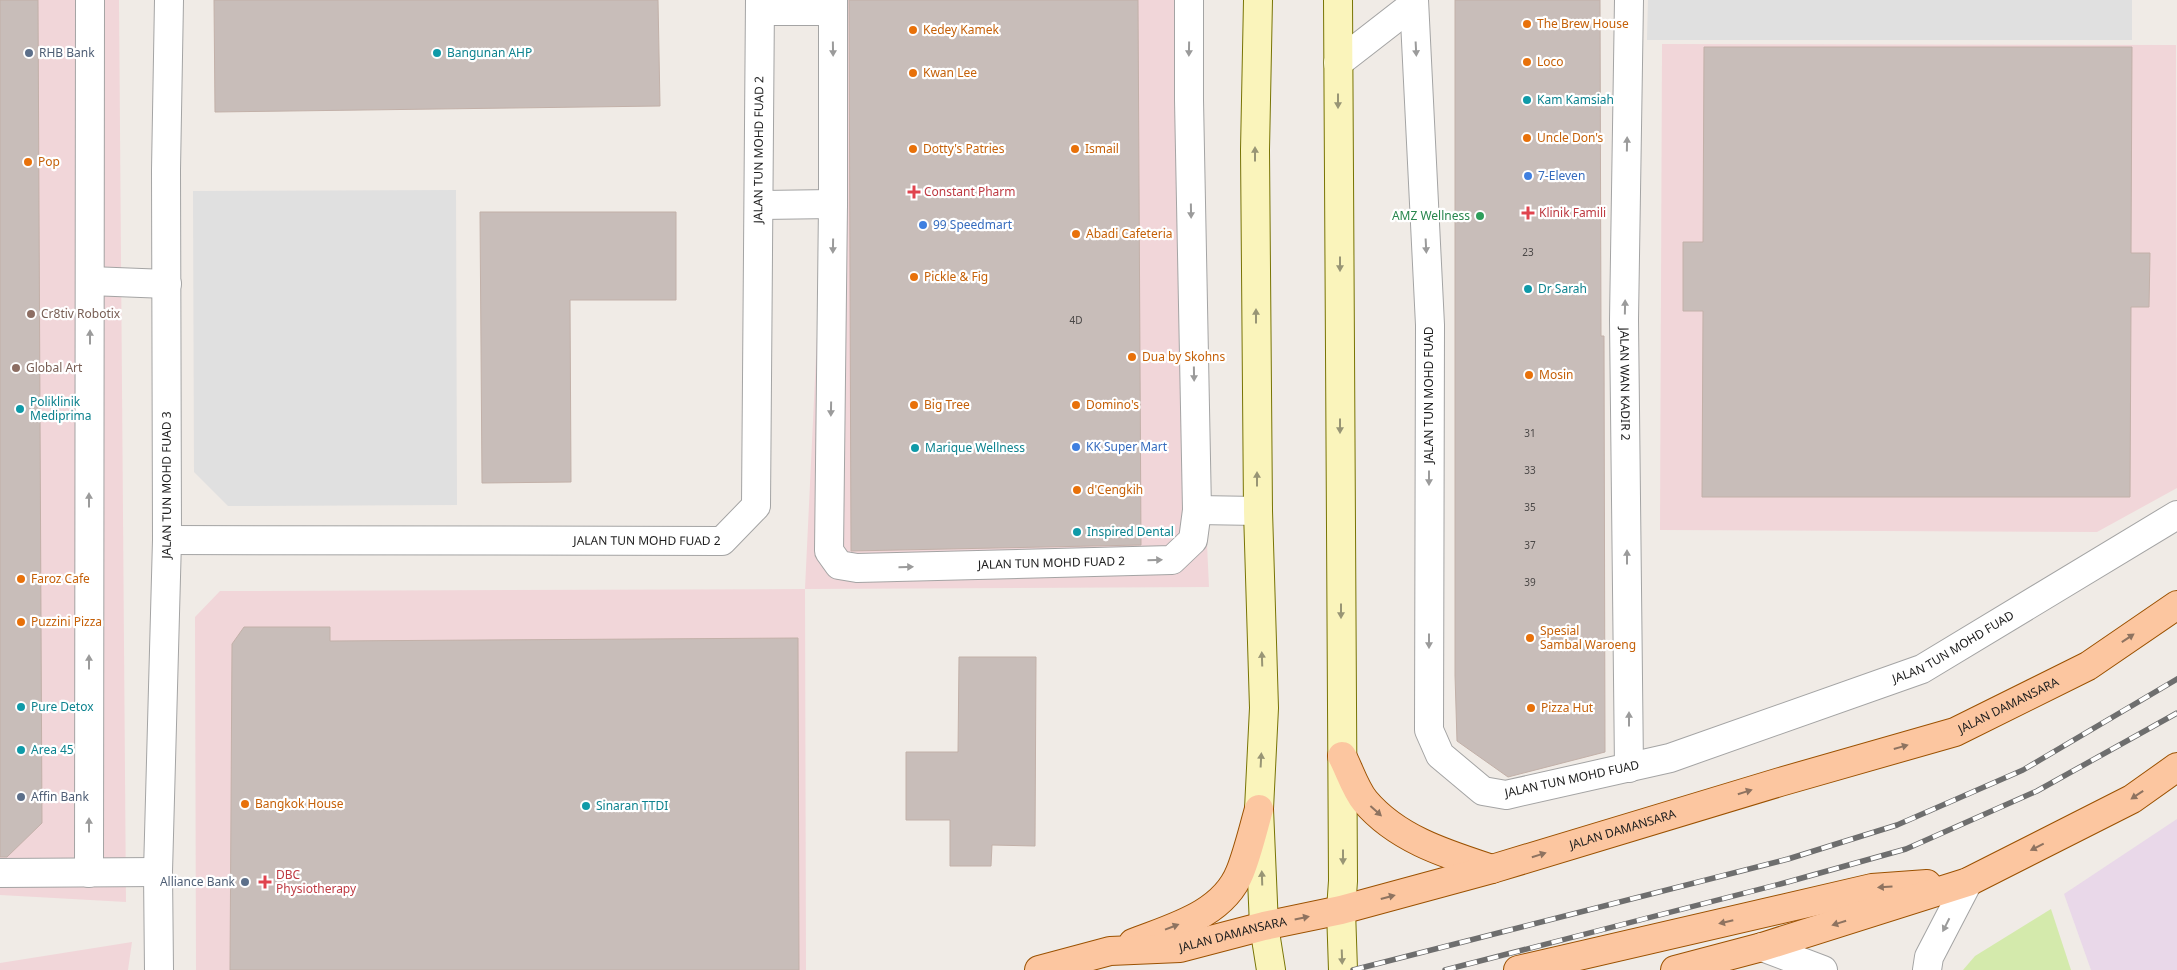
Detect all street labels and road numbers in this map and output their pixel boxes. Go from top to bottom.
street label: JALAN TUN MOHD FUAD 2 [749,76,767,225]
street label: JALAN TUN MOHD FUAD [1420,326,1437,465]
street label: JALAN WAN KADIR 2 [1616,326,1634,441]
street label: JALAN TUN MOHD FUAD 3 [157,411,175,560]
street label: JALAN TUN MOHD FUAD 2 [572,532,721,549]
street label: JALAN TUN MOHD FUAD 2 [977,552,1125,573]
street label: JALAN TUN MOHD FUAD [1889,606,2017,687]
street label: JALAN DAMANSARA [1954,673,2062,738]
street label: JALAN TUN MOHD FUAD [1502,756,1641,801]
street label: JALAN DAMANSARA [1566,805,1678,853]
street label: JALAN DAMANSARA [1176,912,1288,956]

